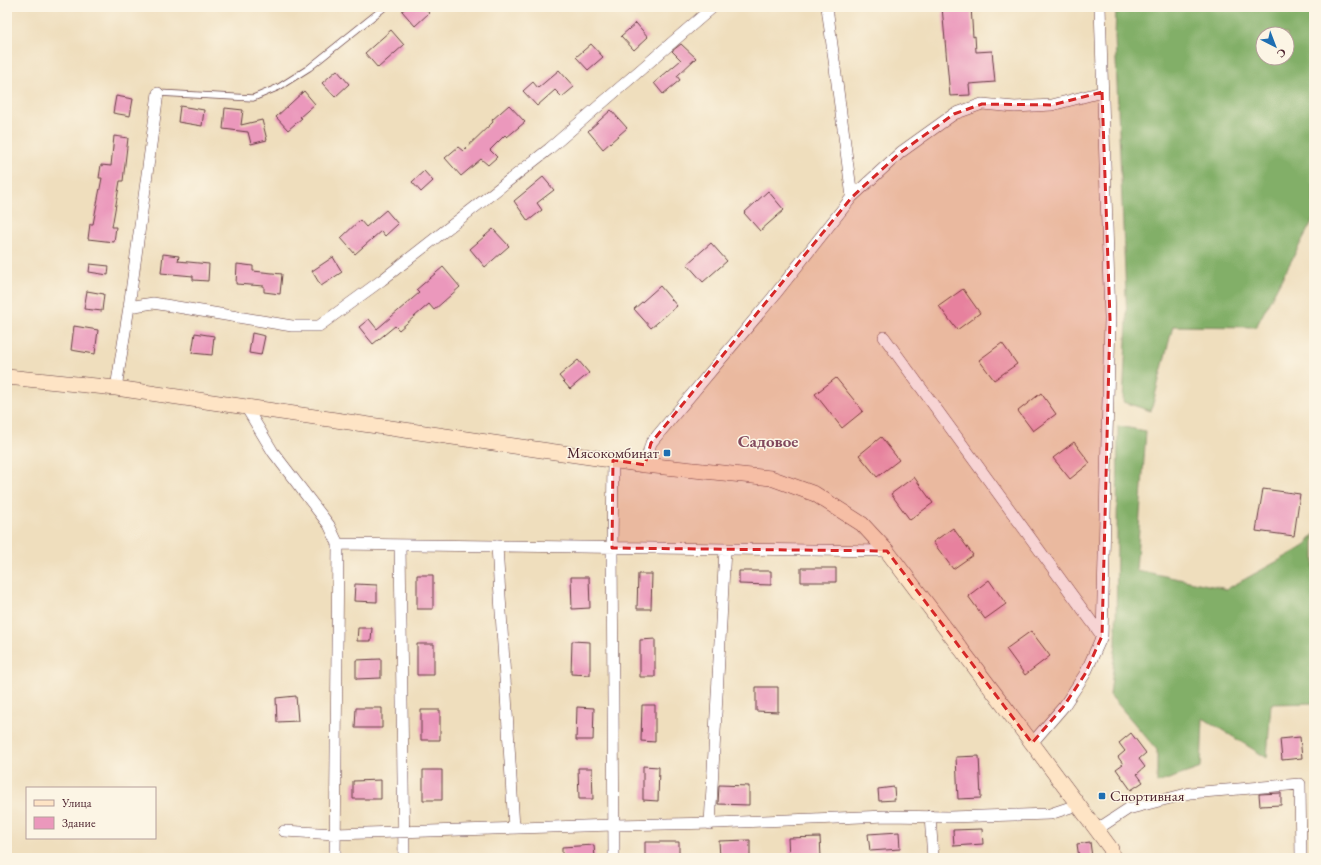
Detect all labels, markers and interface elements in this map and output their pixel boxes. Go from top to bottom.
north arrow [1255,26,1295,66]
text: С [1274,46,1289,61]
district label: Садовое [738,430,798,452]
place label: Мясокомбинат [567,443,659,462]
marker: Мясокомбинат [662,448,672,458]
place label: Спортивная [1110,786,1185,805]
legend [26,787,156,839]
marker: Спортивная [1097,791,1107,801]
text: Улица [61,795,92,811]
text: Здание [62,815,96,831]

